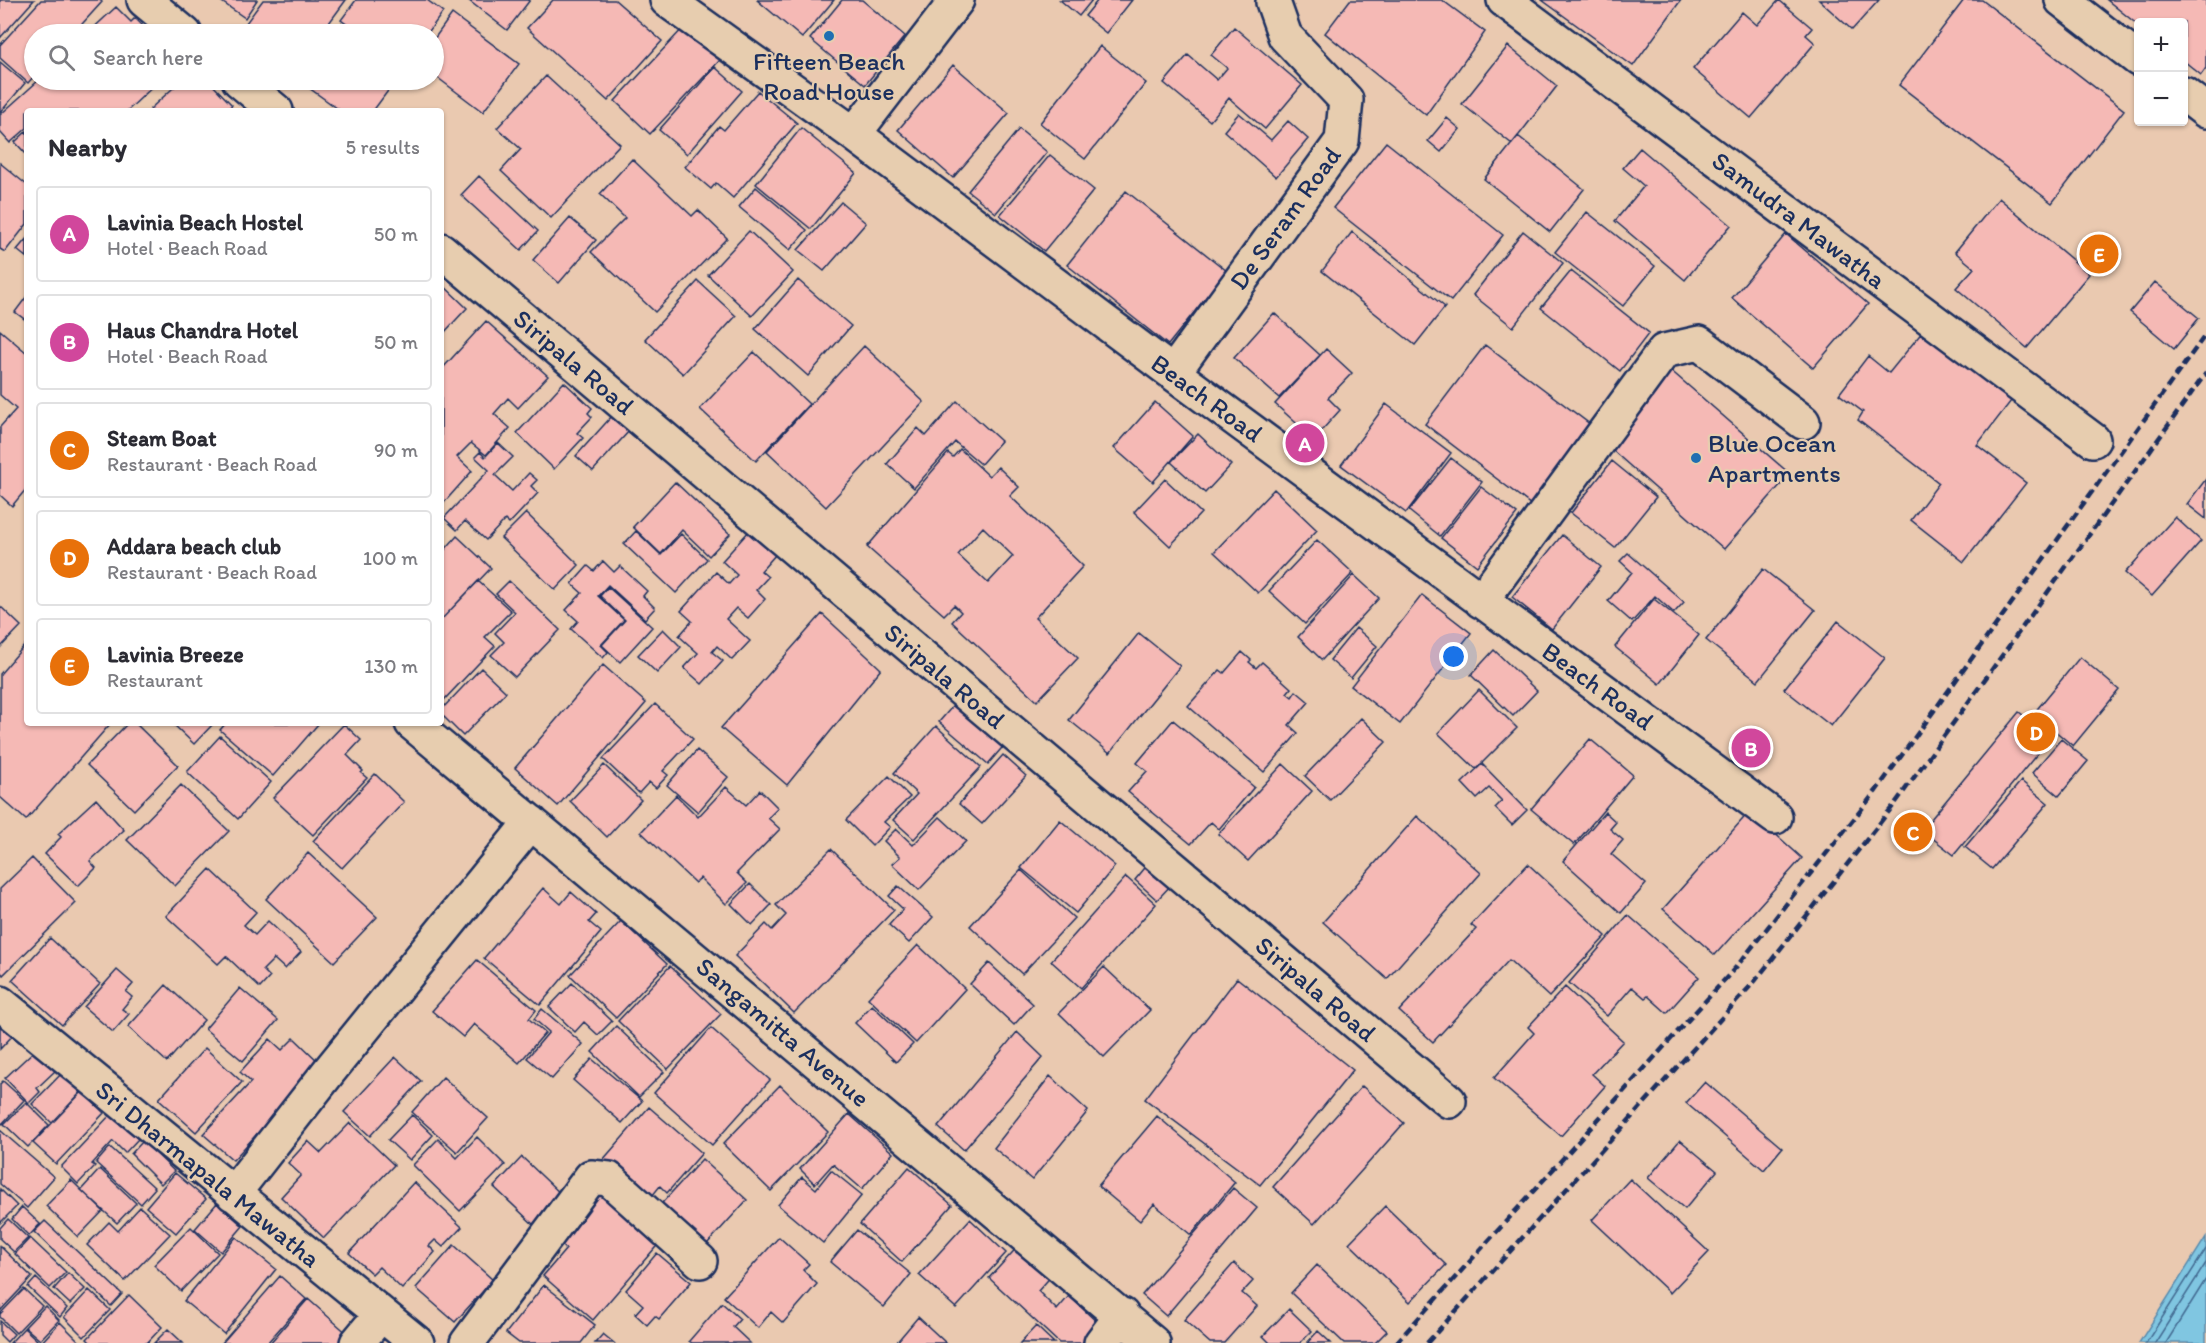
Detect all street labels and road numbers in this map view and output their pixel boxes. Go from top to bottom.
street label: De Seram Road [1222,140,1348,296]
street label: Samudra Mawatha [1706,144,1893,296]
street label: Siripala Road [507,302,641,422]
street label: Beach Road [1145,347,1269,449]
street label: Siripala Road [878,616,1012,736]
street label: Beach Road [1536,635,1660,737]
street label: Siripala Road [1249,929,1383,1049]
street label: Sangamitta Avenue [690,950,876,1114]
street label: Sri Dharmapala Mawatha [89,1074,327,1274]

